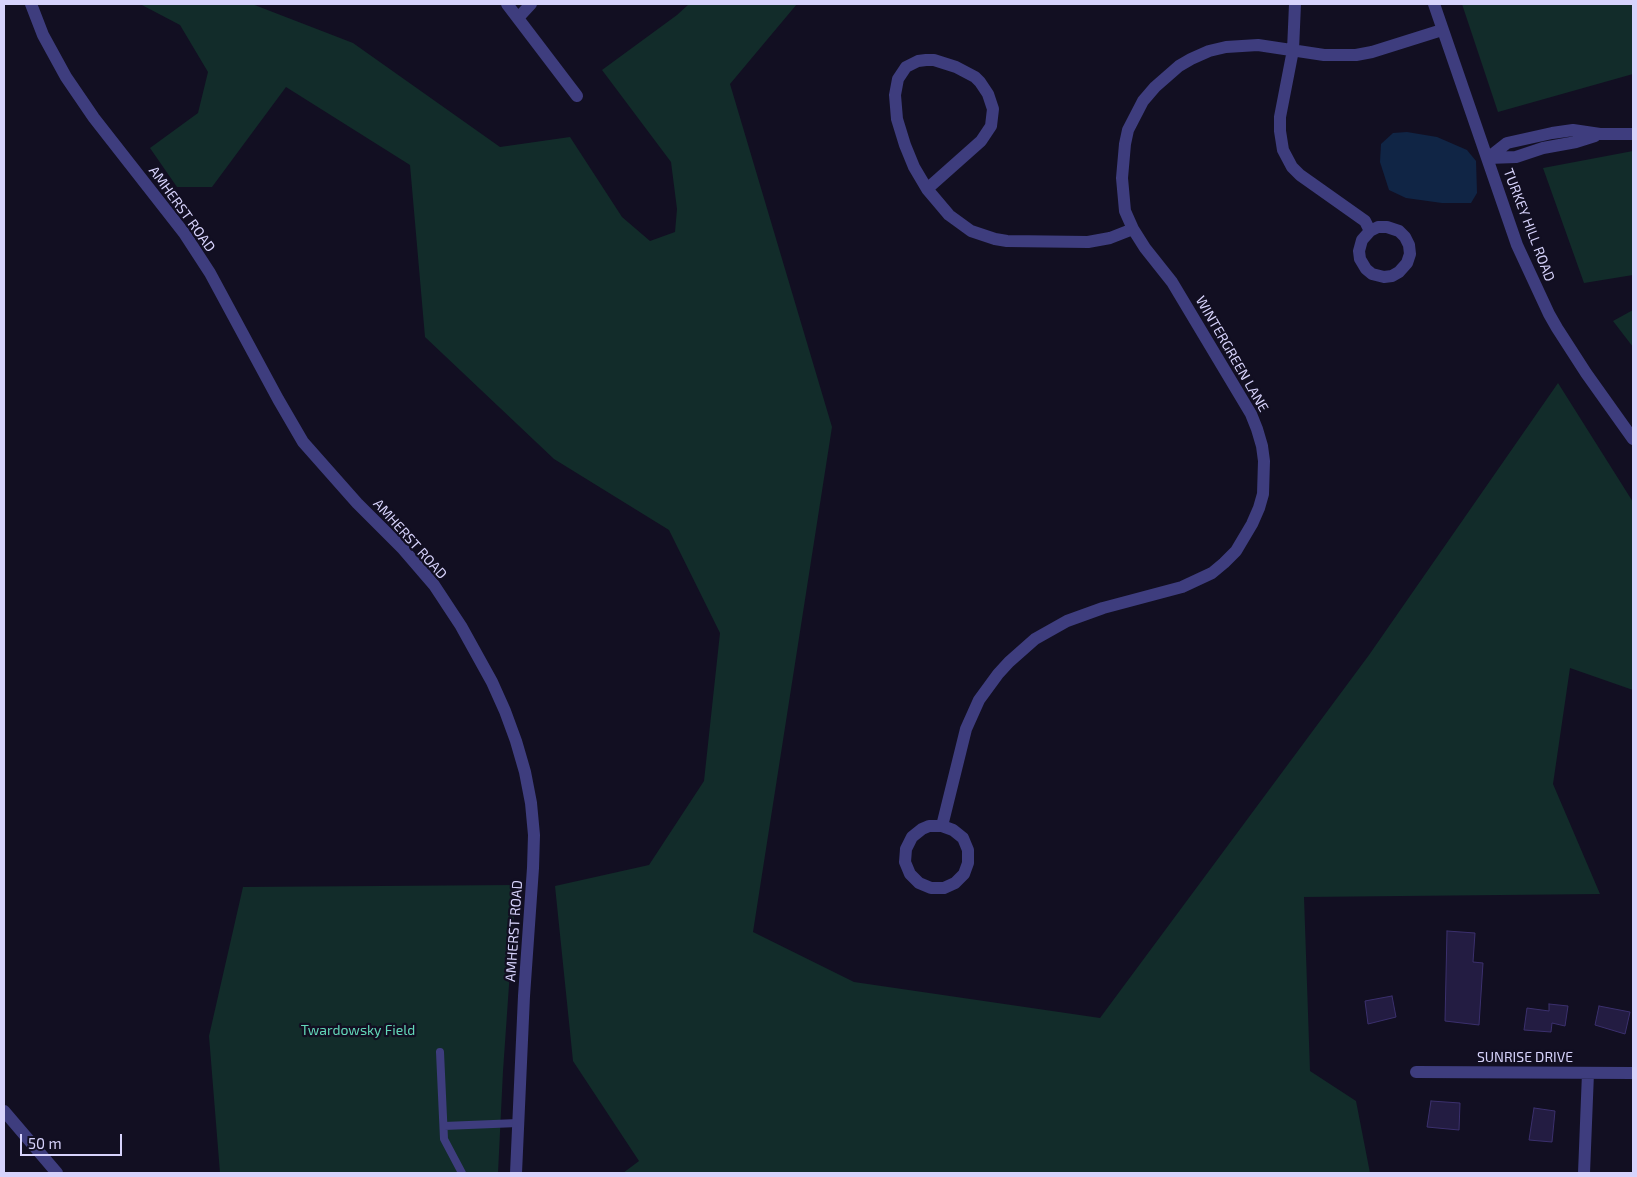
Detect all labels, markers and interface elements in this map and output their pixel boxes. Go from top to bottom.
street label: AMHERST ROAD [145,163,219,255]
street label: TURKEY HILL ROAD [1500,166,1558,284]
street label: WINTERGREEN LANE [1192,293,1272,415]
street label: AMHERST ROAD [370,496,450,582]
street label: AMHERST ROAD [502,880,526,982]
park label: Twardowsky Field [301,1022,415,1038]
street label: SUNRISE DRIVE [1477,1049,1573,1065]
scale bar [22,1124,125,1156]
text: 50 m [28,1134,62,1152]

